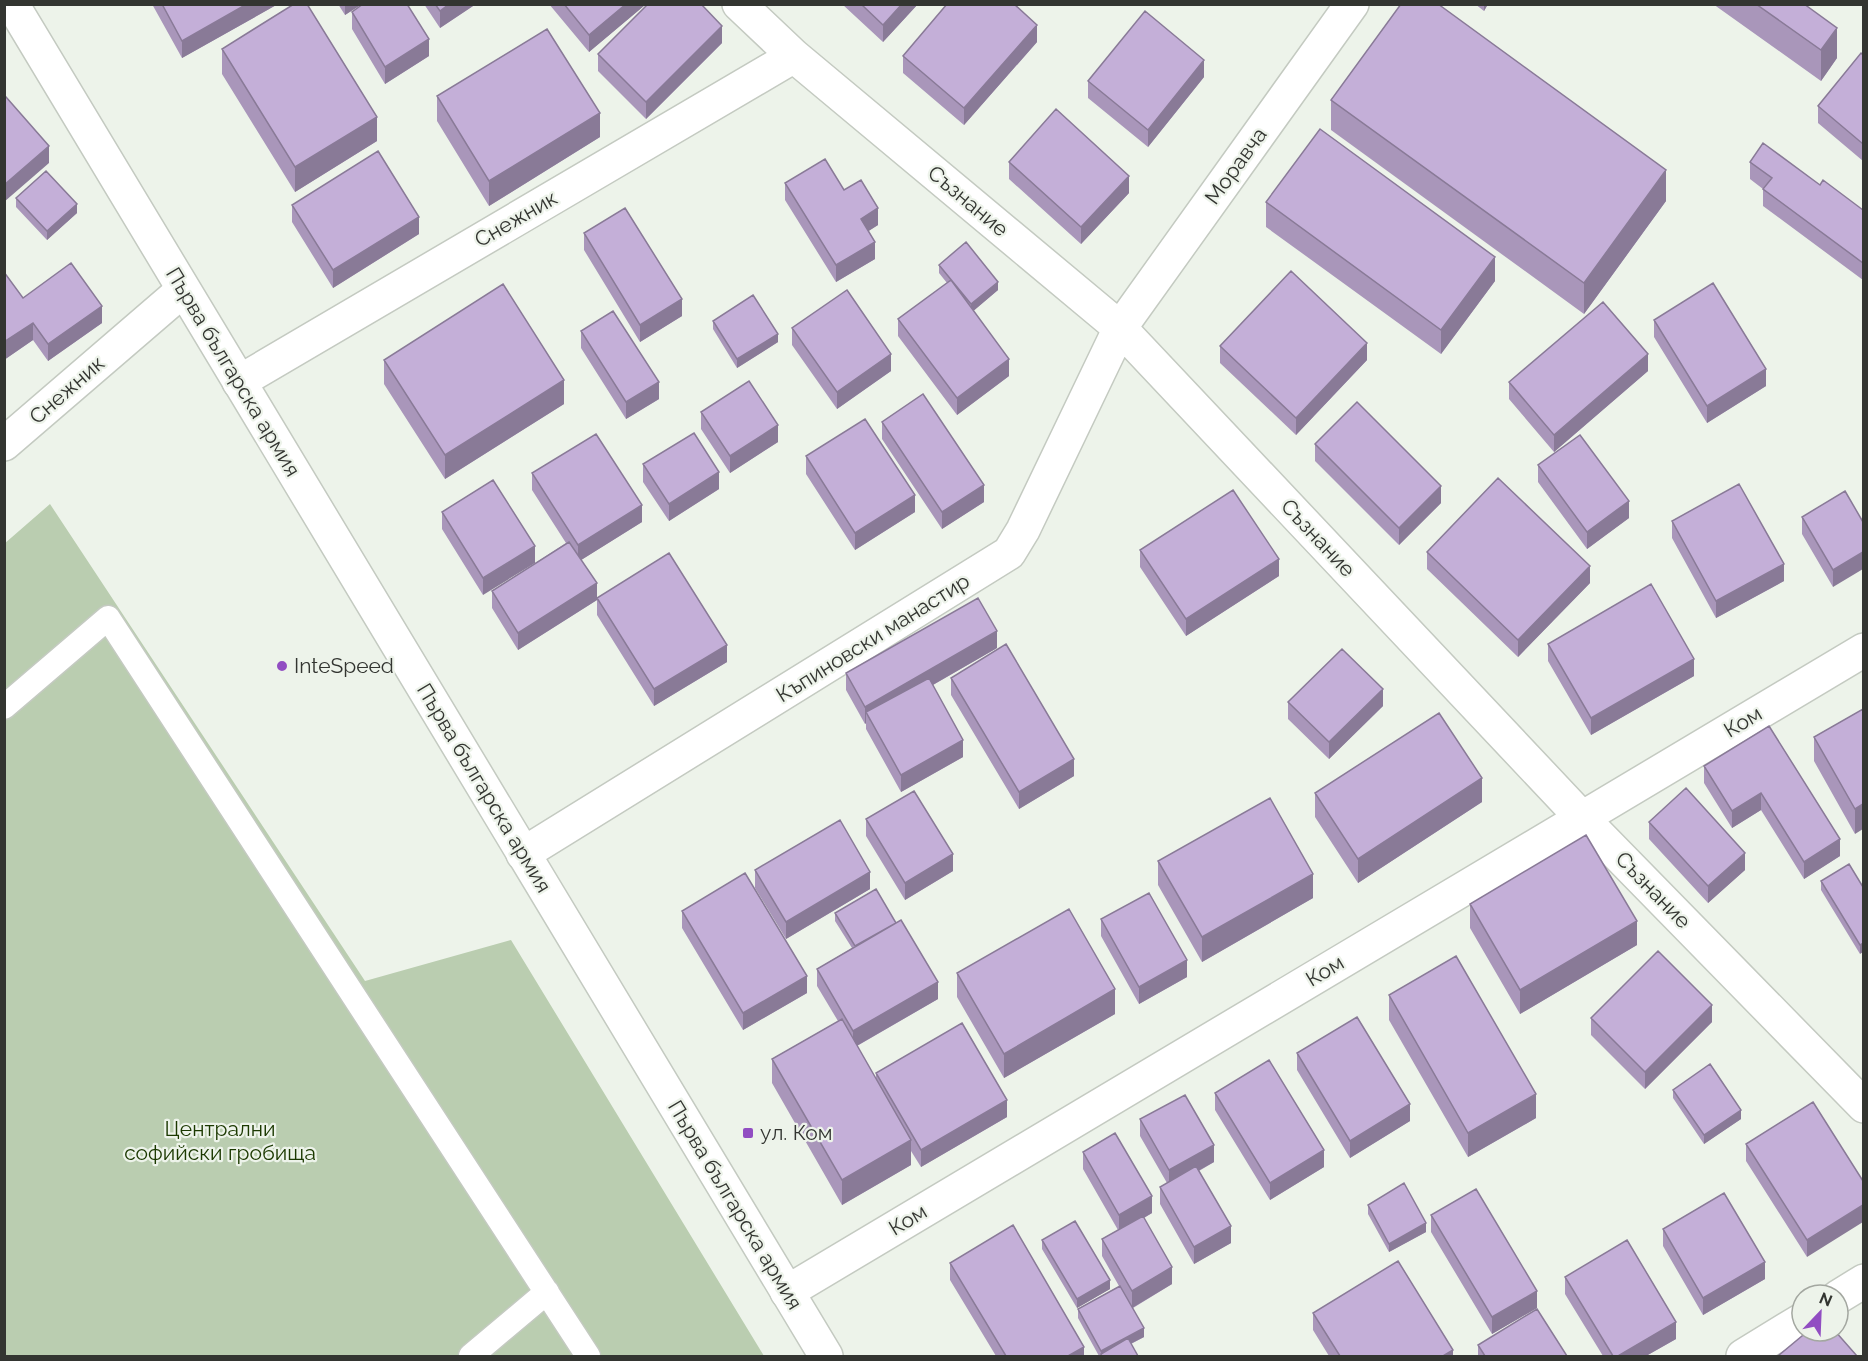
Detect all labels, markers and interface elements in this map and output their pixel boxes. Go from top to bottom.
street label: Моравча [1199,122,1272,209]
street label: Съзнание [923,160,1014,241]
street label: Снежник [470,185,562,252]
street label: Първа българска армия [161,263,306,481]
street label: Снежник [24,350,109,429]
street label: Съзнание [1276,494,1361,582]
street label: Къпиновски манастир [771,568,974,707]
place label: InteSpeed [294,653,394,678]
marker: InteSpeed [275,659,289,673]
street label: Първа българска армия [412,679,557,897]
street label: Ком [1719,701,1766,743]
street label: Съзнание [1611,846,1696,933]
street label: Ком [1301,950,1348,992]
street label: Първа българска армия [663,1096,808,1314]
park label: Централни софийски гробища [124,1116,316,1165]
place label: ул. Ком [760,1120,833,1145]
marker: ул. Ком [741,1126,755,1140]
street label: Ком [884,1199,931,1241]
north arrow [1790,1283,1850,1343]
text: N [1816,1289,1835,1311]

